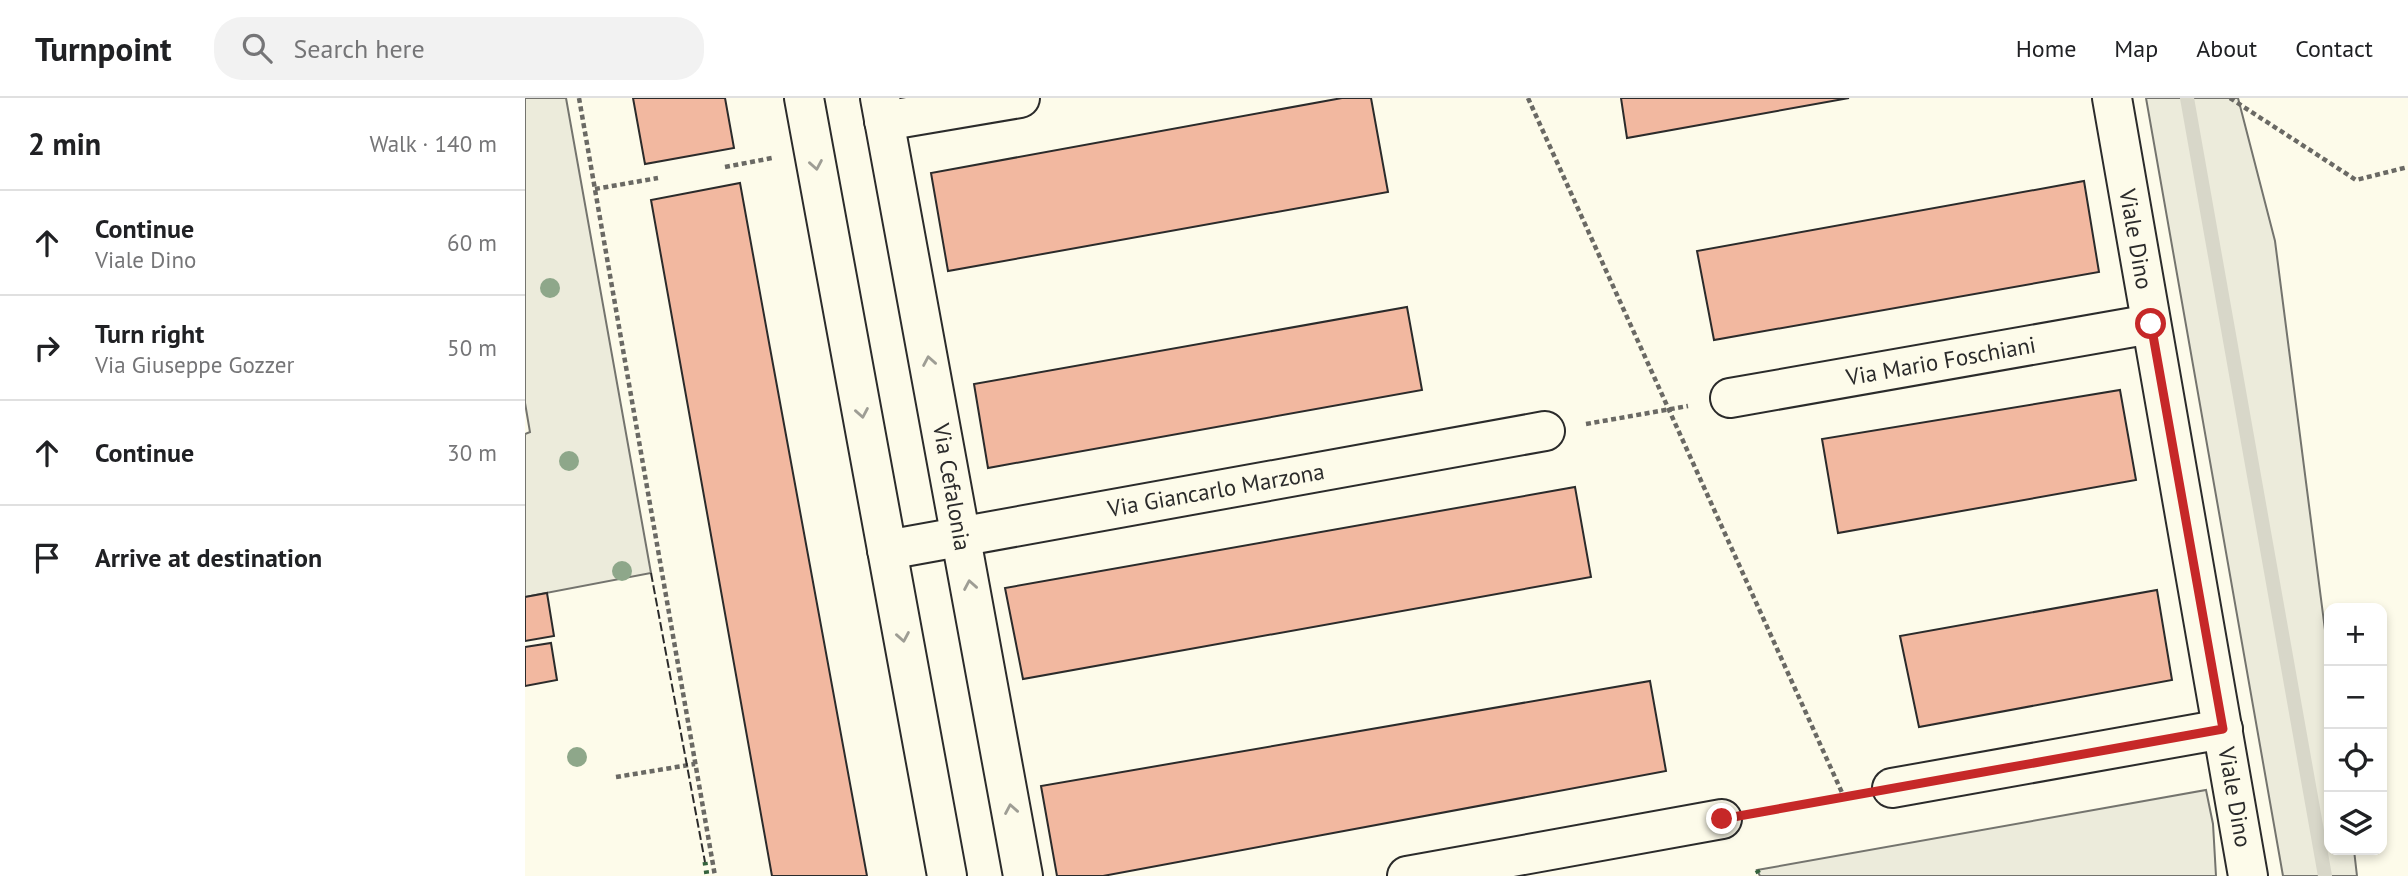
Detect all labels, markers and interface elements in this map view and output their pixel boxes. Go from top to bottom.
search box [214,17,704,80]
text: Turnpoint [35,27,172,70]
icon: search [238,29,276,67]
text: Search here [294,32,425,65]
text: Home [2016,33,2076,64]
text: Map [2114,33,2158,64]
text: About [2196,33,2257,64]
text: Contact [2295,33,2373,64]
text: 2 min [28,124,101,163]
text: Walk · 140 m [370,129,497,158]
one-way arrow [808,159,823,171]
street label: Viale Dino [2113,186,2160,291]
text: Continue [95,212,194,245]
icon: ahead [28,224,66,262]
text: 60 m [447,228,497,257]
text: Viale Dino [95,245,196,274]
route start [2135,308,2166,339]
text: Turn right [95,317,204,350]
icon: right [28,329,66,367]
street label: Via Mario Foschiani [1843,330,2038,392]
text: 50 m [447,333,497,362]
text: Via Giuseppe Gozzer [95,350,294,379]
one-way arrow [922,355,937,367]
one-way arrow [854,407,869,419]
street label: Via Cefalonia [927,420,978,553]
icon: ahead [28,434,66,472]
text: Continue [95,436,194,469]
text: 30 m [447,438,497,467]
street label: Via Giancarlo Marzona [1104,456,1326,523]
icon: arrive [28,539,66,577]
text: Arrive at destination [95,541,322,574]
one-way arrow [963,579,978,591]
map controls [2324,603,2387,855]
button: + [2324,603,2387,666]
one-way arrow [895,631,910,643]
button: − [2324,666,2387,729]
button: locate [2324,729,2387,792]
street label: Viale Dino [2212,744,2259,849]
button: layers [2324,792,2387,855]
one-way arrow [1004,803,1019,815]
route end [1706,803,1737,834]

